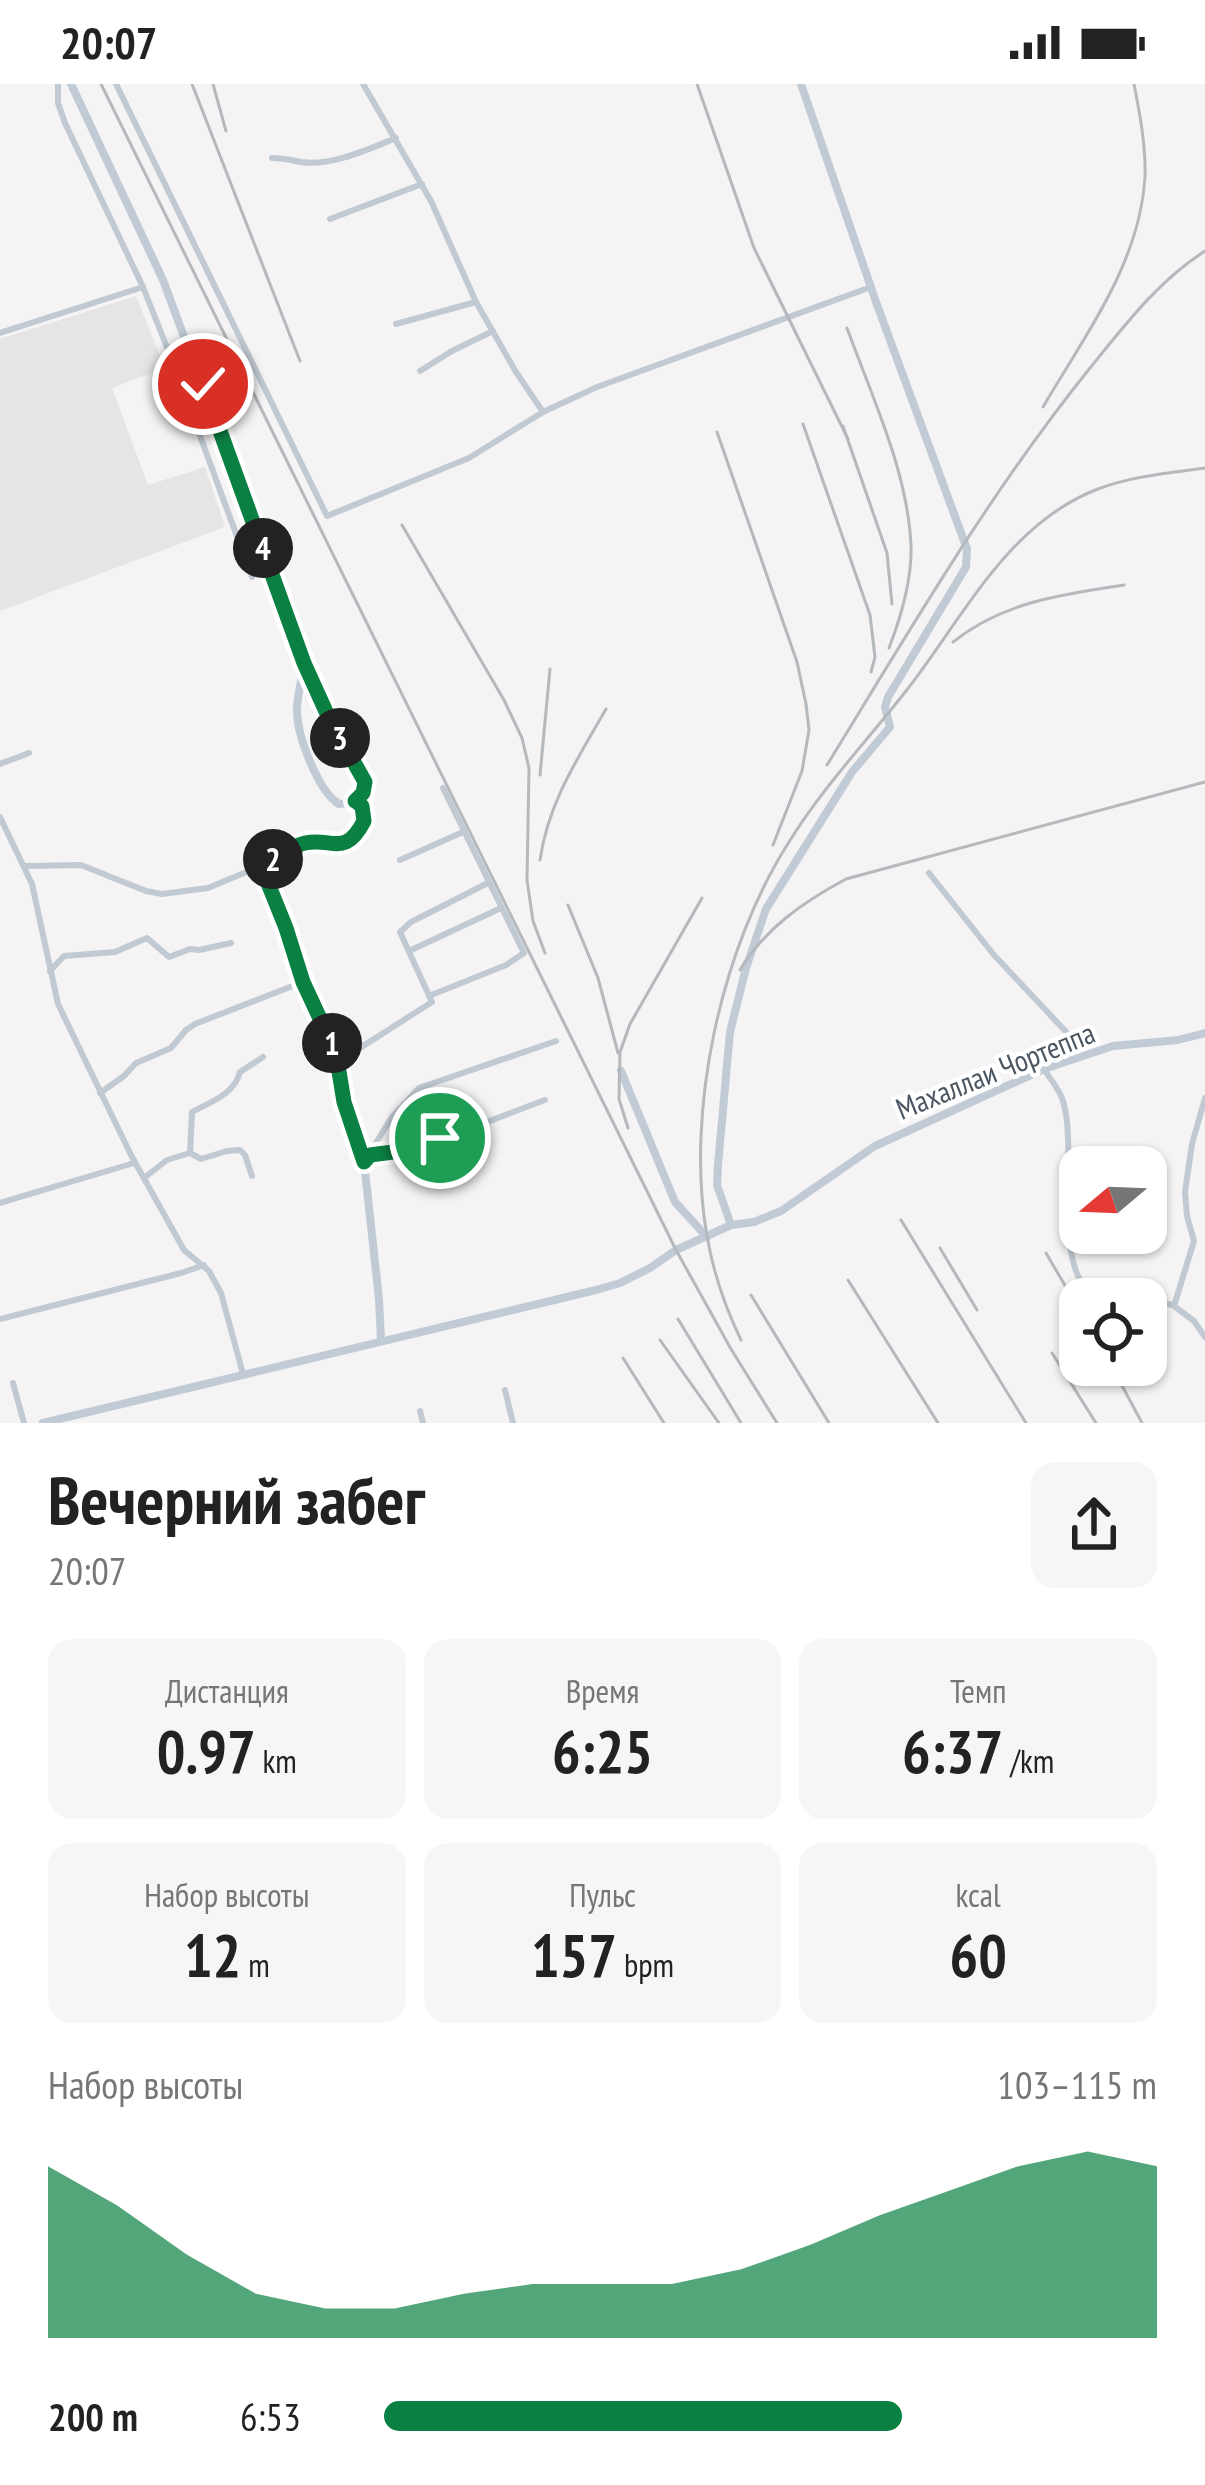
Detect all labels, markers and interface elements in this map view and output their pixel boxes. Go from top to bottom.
text: 20:07 [60,13,157,71]
pin [152,333,254,435]
icon: check [170,351,236,417]
pin: 4 [233,518,293,578]
text: 4 [255,526,271,569]
pin: 3 [310,708,370,768]
text: 3 [332,716,348,759]
pin: 2 [243,829,303,889]
text: 2 [265,837,281,880]
street label: Махаллаи Чортеппа [890,1012,1100,1128]
pin: 1 [302,1013,362,1073]
text: 1 [324,1021,340,1064]
pin [389,1087,491,1189]
icon: arrive [407,1105,473,1171]
north arrow [1059,1146,1167,1254]
map controls [1059,1146,1167,1386]
button: locate [1059,1278,1167,1386]
text: Вечерний забег [48,1457,425,1542]
button: share [1031,1462,1157,1588]
text: 20:07 [48,1545,126,1596]
text: Дистанция [165,1669,289,1712]
text: Время [566,1669,639,1712]
text: Темп [950,1669,1006,1712]
text: 0.97 [157,1712,256,1790]
text: 6:25 [552,1712,653,1790]
text: 6:37 [902,1712,1003,1790]
text: km [256,1739,297,1782]
text: /km [1003,1739,1054,1782]
text: Набор высоты [144,1873,309,1916]
text: Пульс [569,1873,636,1916]
text: kcal [956,1873,1001,1916]
text: 12 [184,1916,241,1994]
text: 157 [531,1916,617,1994]
text: 60 [949,1916,1007,1994]
text: m [241,1943,270,1986]
text: bpm [617,1943,674,1986]
text: Набор высоты [48,2059,243,2110]
text: 103–115 m [997,2059,1157,2110]
text: 200 m [48,2391,138,2442]
text: 6:53 [240,2391,301,2442]

